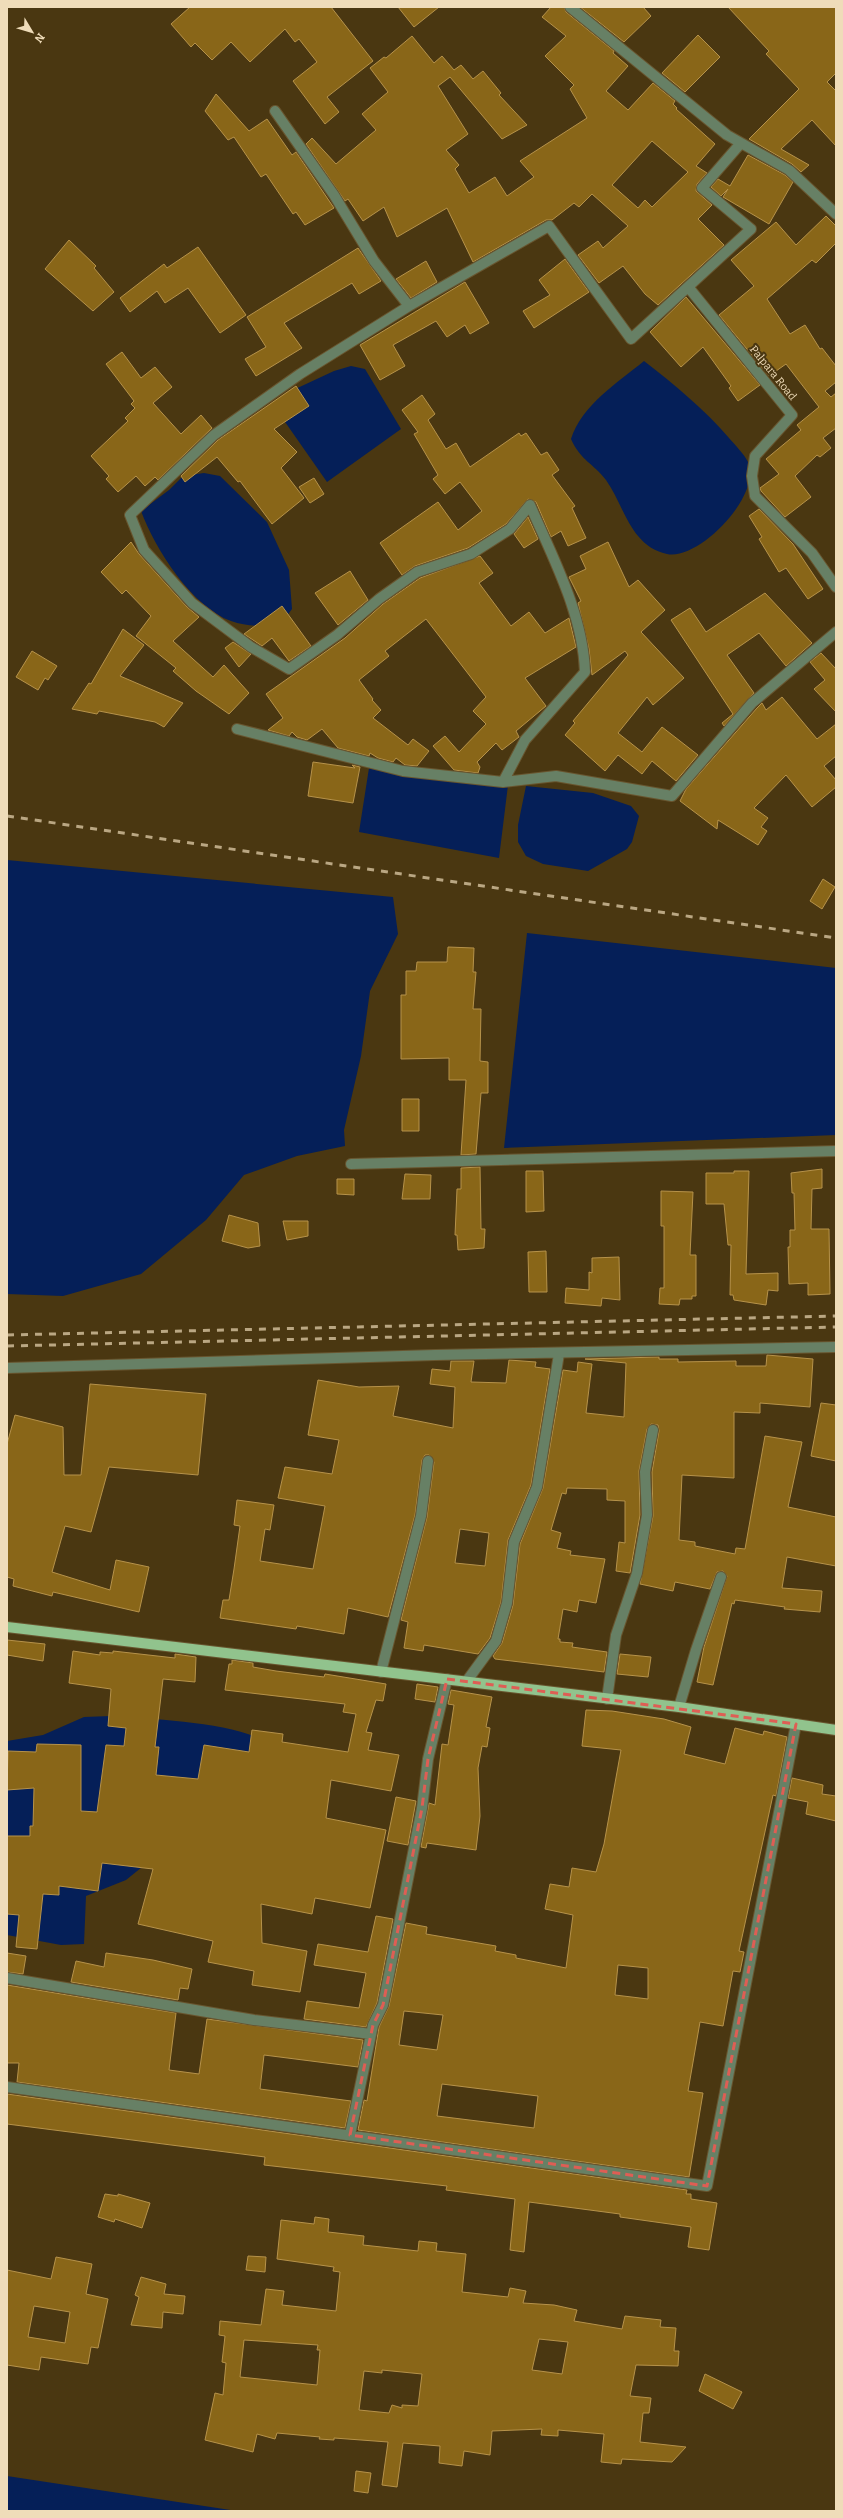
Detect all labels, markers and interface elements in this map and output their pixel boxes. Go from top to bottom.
north arrow [12,12,52,52]
text: N [31,30,47,46]
street label: Palpara Road [747,343,799,403]

